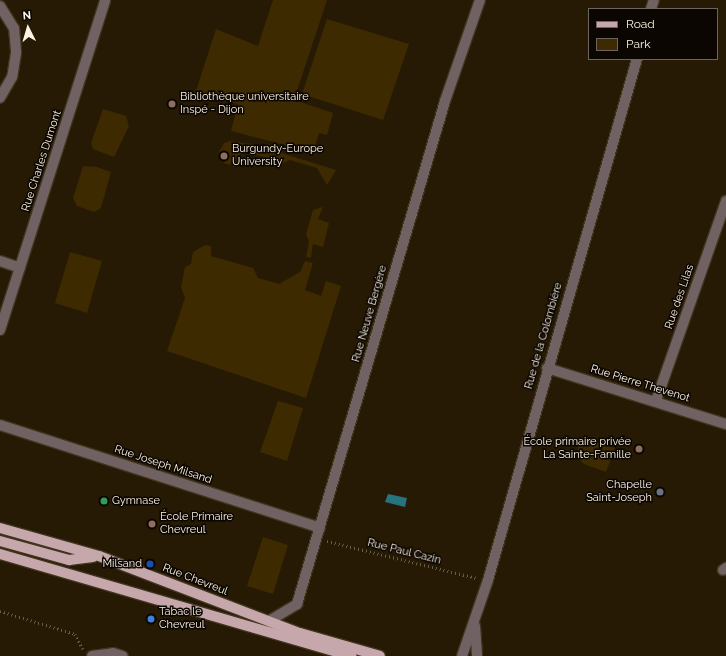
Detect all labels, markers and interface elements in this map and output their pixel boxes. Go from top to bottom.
north arrow [8,8,48,48]
legend [588,8,718,60]
text: N [22,9,32,22]
text: Road [626,17,655,31]
text: Park [626,37,651,51]
place label: Bibliothèque universitaire Inspé - Dijon [180,91,309,117]
marker: Bibliothèque universitaire Inspé - Dijon [167,99,177,109]
street label: Rue Charles Dumont [19,109,65,213]
place label: Burgundy-Europe University [232,143,323,169]
marker: Burgundy-Europe University [219,151,229,161]
street label: Rue des Lilas [663,263,697,331]
street label: Rue Neuve Bergère [350,264,390,364]
street label: Rue de la Colombière [522,281,566,391]
street label: Rue Pierre Thevenot [589,363,691,405]
place label: École primaire privée La Sainte-Famille [524,436,631,462]
street label: Rue Joseph Milsand [112,443,214,487]
marker: École primaire privée La Sainte-Famille [634,444,644,454]
place label: Chapelle Saint-Joseph [586,479,652,505]
marker: Chapelle Saint-Joseph [655,487,665,497]
place label: Gymnase [112,494,160,508]
marker: Gymnase [99,496,109,506]
place label: École Primaire Chevreul [160,511,233,537]
marker: École Primaire Chevreul [147,519,157,529]
street label: Rue Paul Cazin [366,536,442,568]
place label: Milsand [102,557,142,571]
marker: Milsand [145,559,155,569]
street label: Rue Chevreul [161,562,229,598]
place label: Tabac le Chevreul [159,606,205,632]
marker: Tabac le Chevreul [146,614,156,624]

